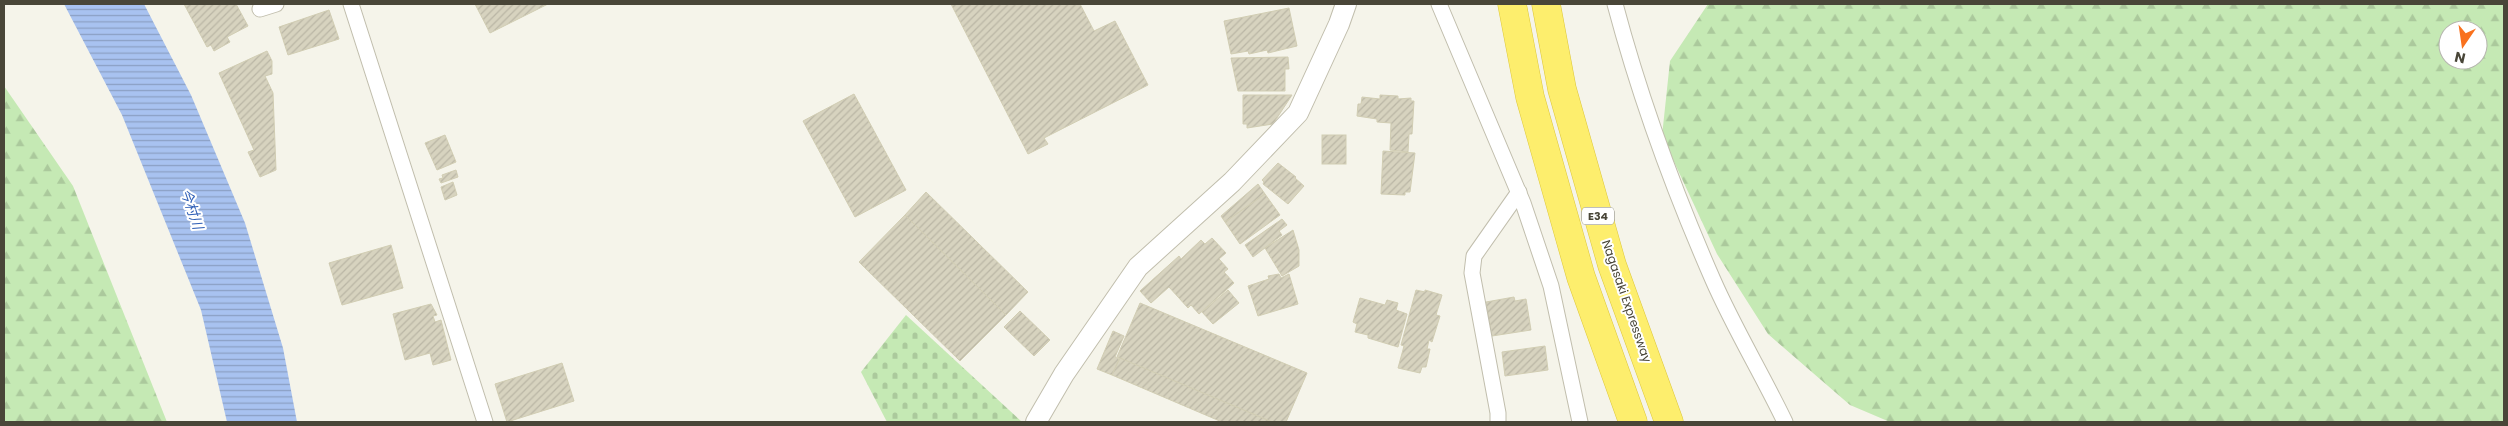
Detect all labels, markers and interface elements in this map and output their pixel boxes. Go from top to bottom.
north arrow [2438,20,2488,70]
text: N [2453,47,2467,69]
water label: 今村川 [176,186,209,234]
road number: E34 [1582,208,1614,225]
street label: Nagasaki Expressway [1598,237,1656,365]

